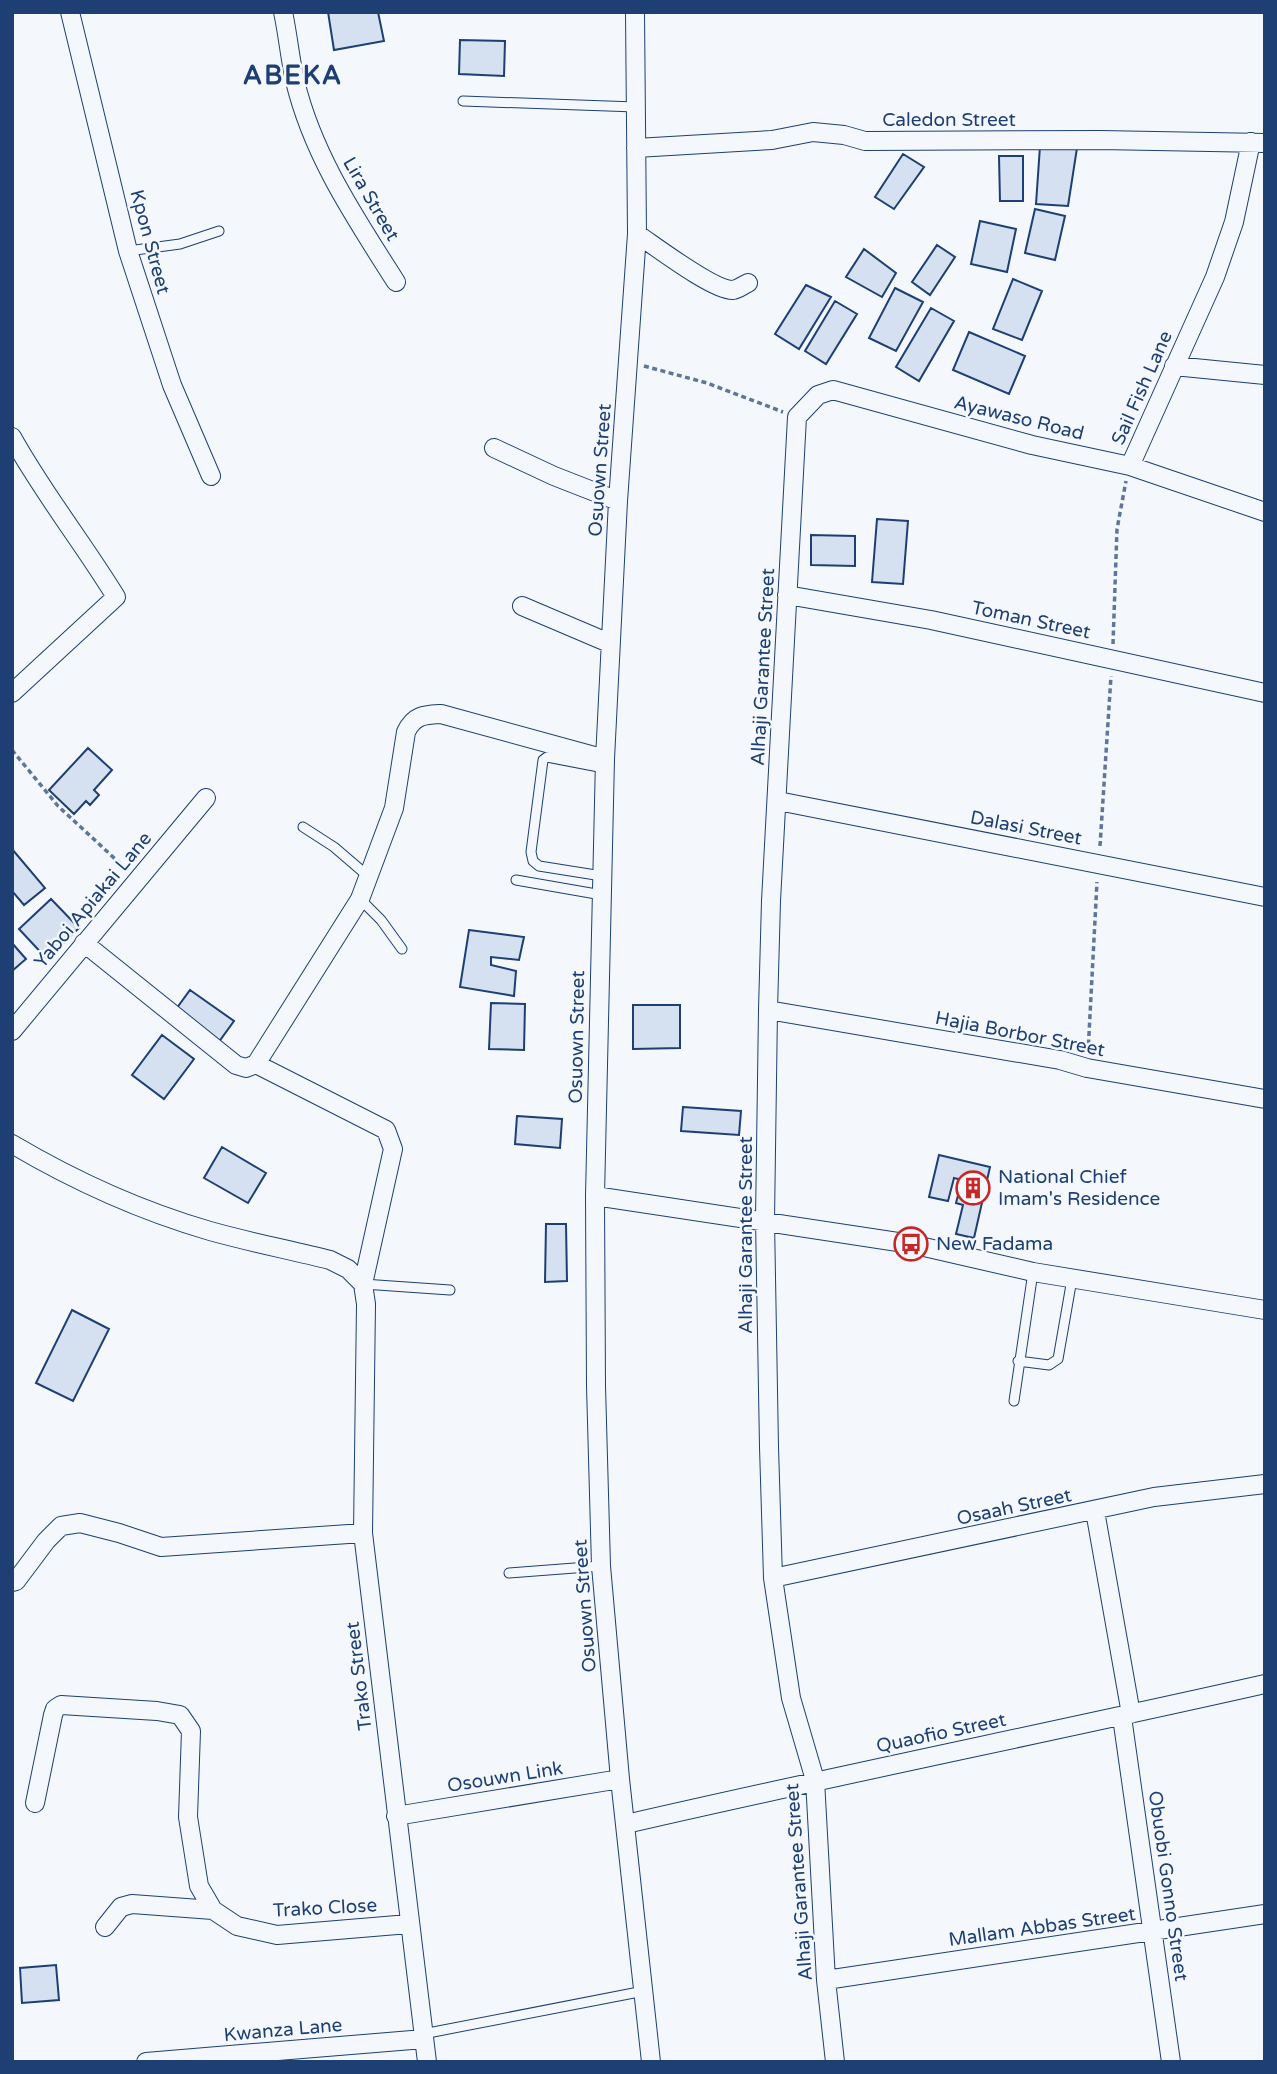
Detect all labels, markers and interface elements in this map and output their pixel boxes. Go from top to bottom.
district label: ABEKA [243,60,343,91]
street label: Caledon Street [882,109,1016,131]
street label: Lira Street [338,153,404,245]
street label: Kpon Street [126,187,174,297]
street label: Sail Fish Lane [1107,328,1177,448]
street label: Ayawaso Road [952,391,1086,445]
street label: Osuown Street [584,403,616,537]
street label: Alhaji Garantee Street [747,568,779,766]
street label: Toman Street [970,597,1092,643]
street label: Dalasi Street [968,806,1084,850]
street label: Yaboi Apiakai Lane [30,828,156,972]
street label: Osuown Street [565,970,589,1104]
street label: Hajia Borbor Street [933,1007,1107,1061]
street label: Alhaji Garantee Street [735,1136,757,1334]
place label: National Chief Imam's Residence [998,1166,1160,1210]
building icon: National Chief Imam's Residence [954,1169,992,1207]
bus stop icon: New Fadama [892,1225,930,1263]
place label: New Fadama [936,1233,1053,1255]
street label: Osaah Street [955,1484,1073,1530]
street label: Osuown Street [569,1539,601,1673]
street label: Trako Street [341,1620,377,1732]
street label: Quaofio Street [874,1709,1008,1757]
street label: Osouwn Link [446,1757,564,1797]
street label: Alhaji Garantee Street [781,1783,817,1981]
street label: Obuobi Gonno Street [1144,1789,1192,1983]
street label: Trako Close [272,1894,378,1922]
street label: Mallam Abbas Street [947,1903,1137,1951]
street label: Kwanza Lane [223,2014,343,2046]

